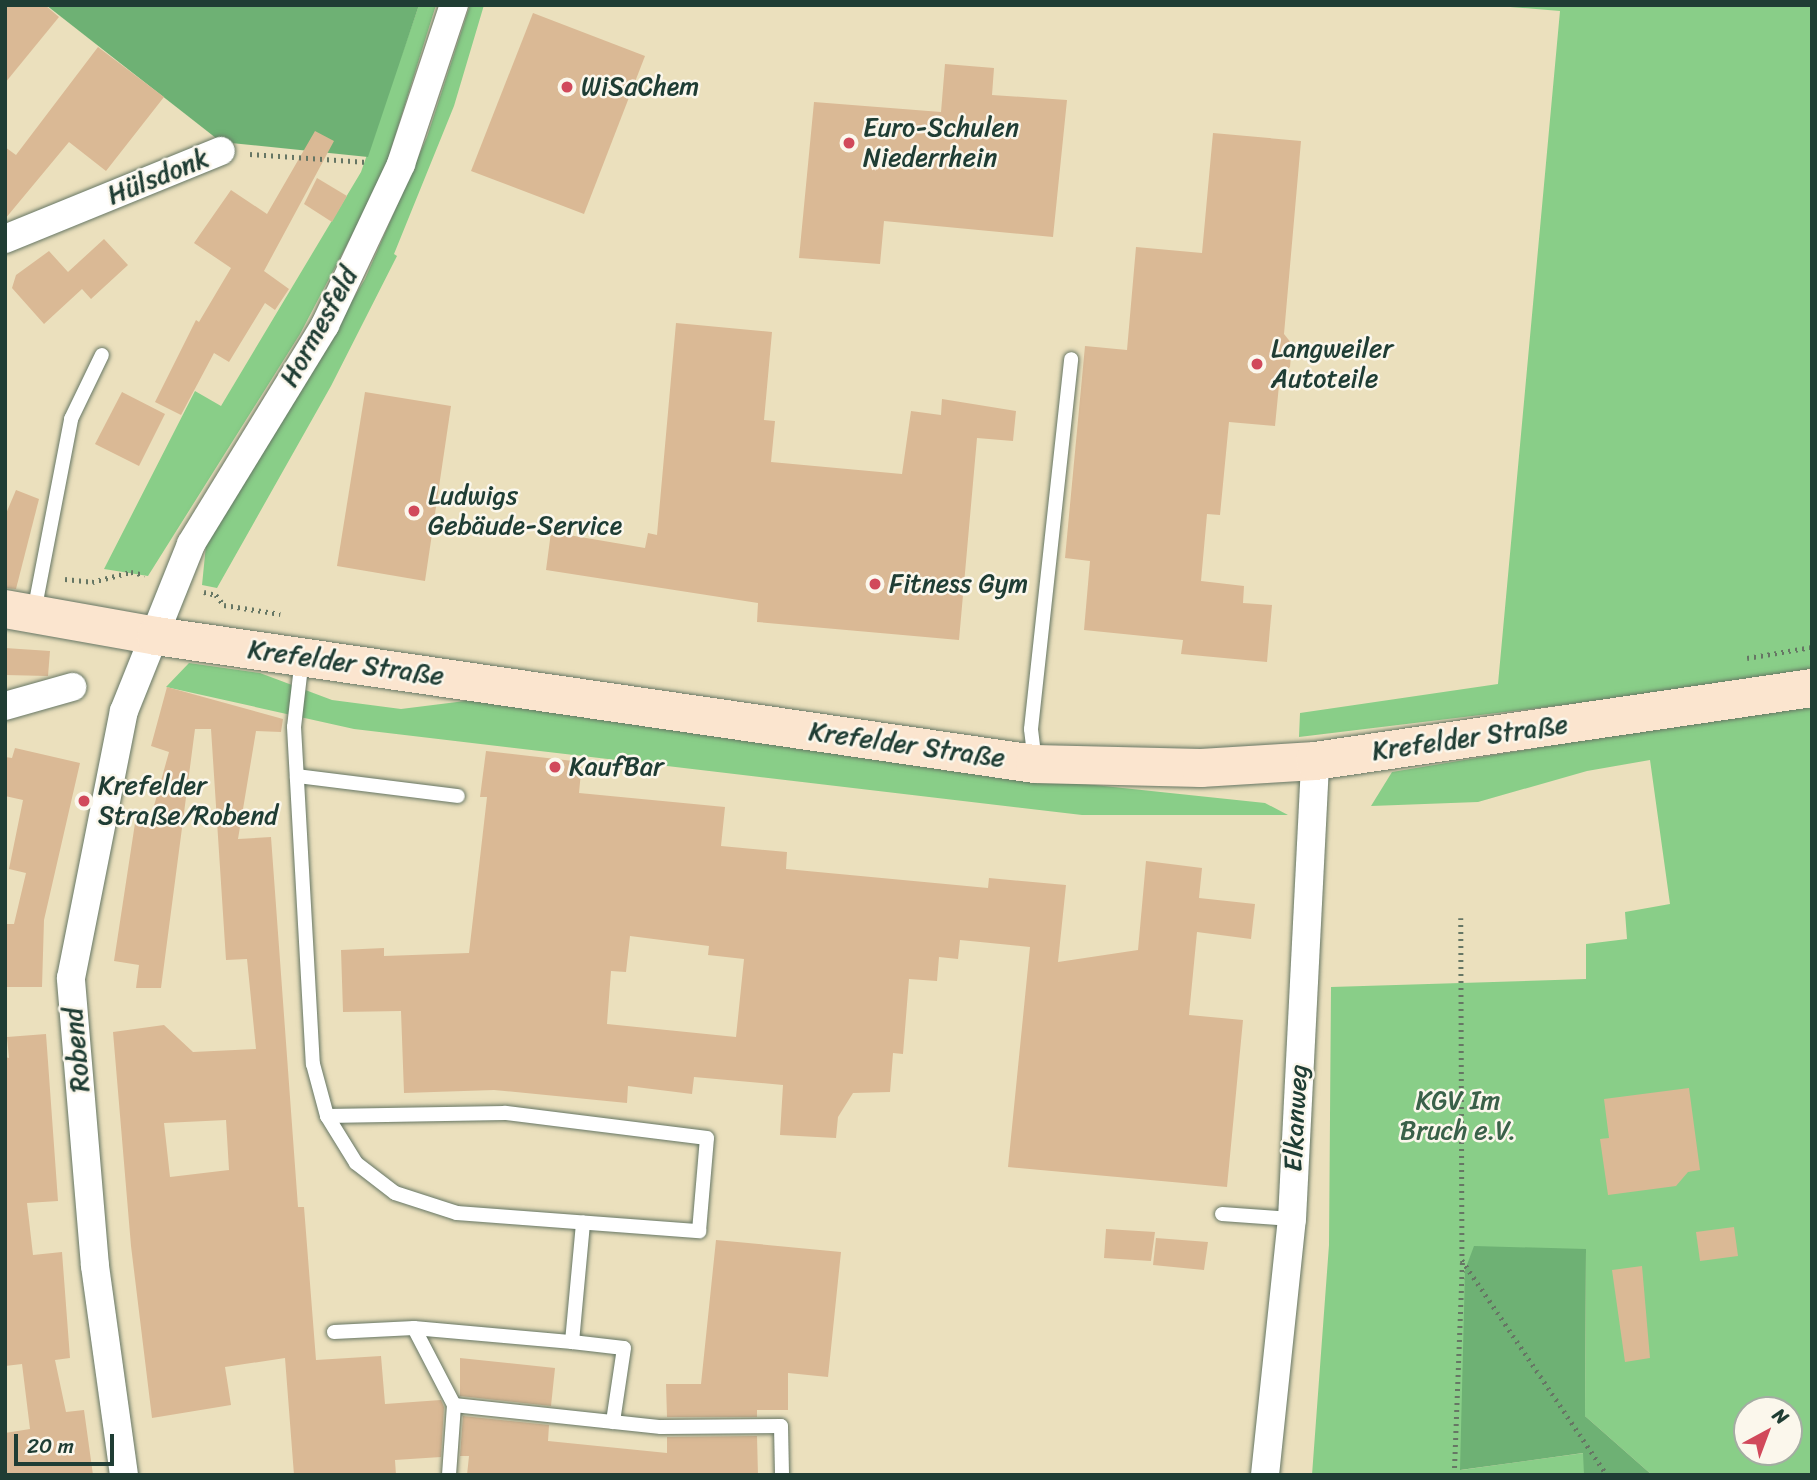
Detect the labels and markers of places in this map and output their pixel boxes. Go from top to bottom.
place label: WiSaChem [581,71,699,103]
marker: WiSaChem [559,79,575,95]
place label: Euro-Schulen Niederrhein [863,112,1019,174]
marker: Euro-Schulen Niederrhein [841,135,857,151]
place label: Langweiler Autoteile [1271,333,1393,394]
marker: Langweiler Autoteile [1249,356,1265,372]
place label: Ludwigs Gebäude-Service [428,480,622,542]
marker: Ludwigs Gebäude-Service [406,503,422,519]
place label: Fitness Gym [889,568,1028,600]
marker: Fitness Gym [867,576,883,592]
place label: KaufBar [569,751,664,783]
marker: KaufBar [547,759,563,775]
place label: Krefelder Straße/Robend [98,770,278,832]
marker: Krefelder Straße/Robend [76,793,92,809]

